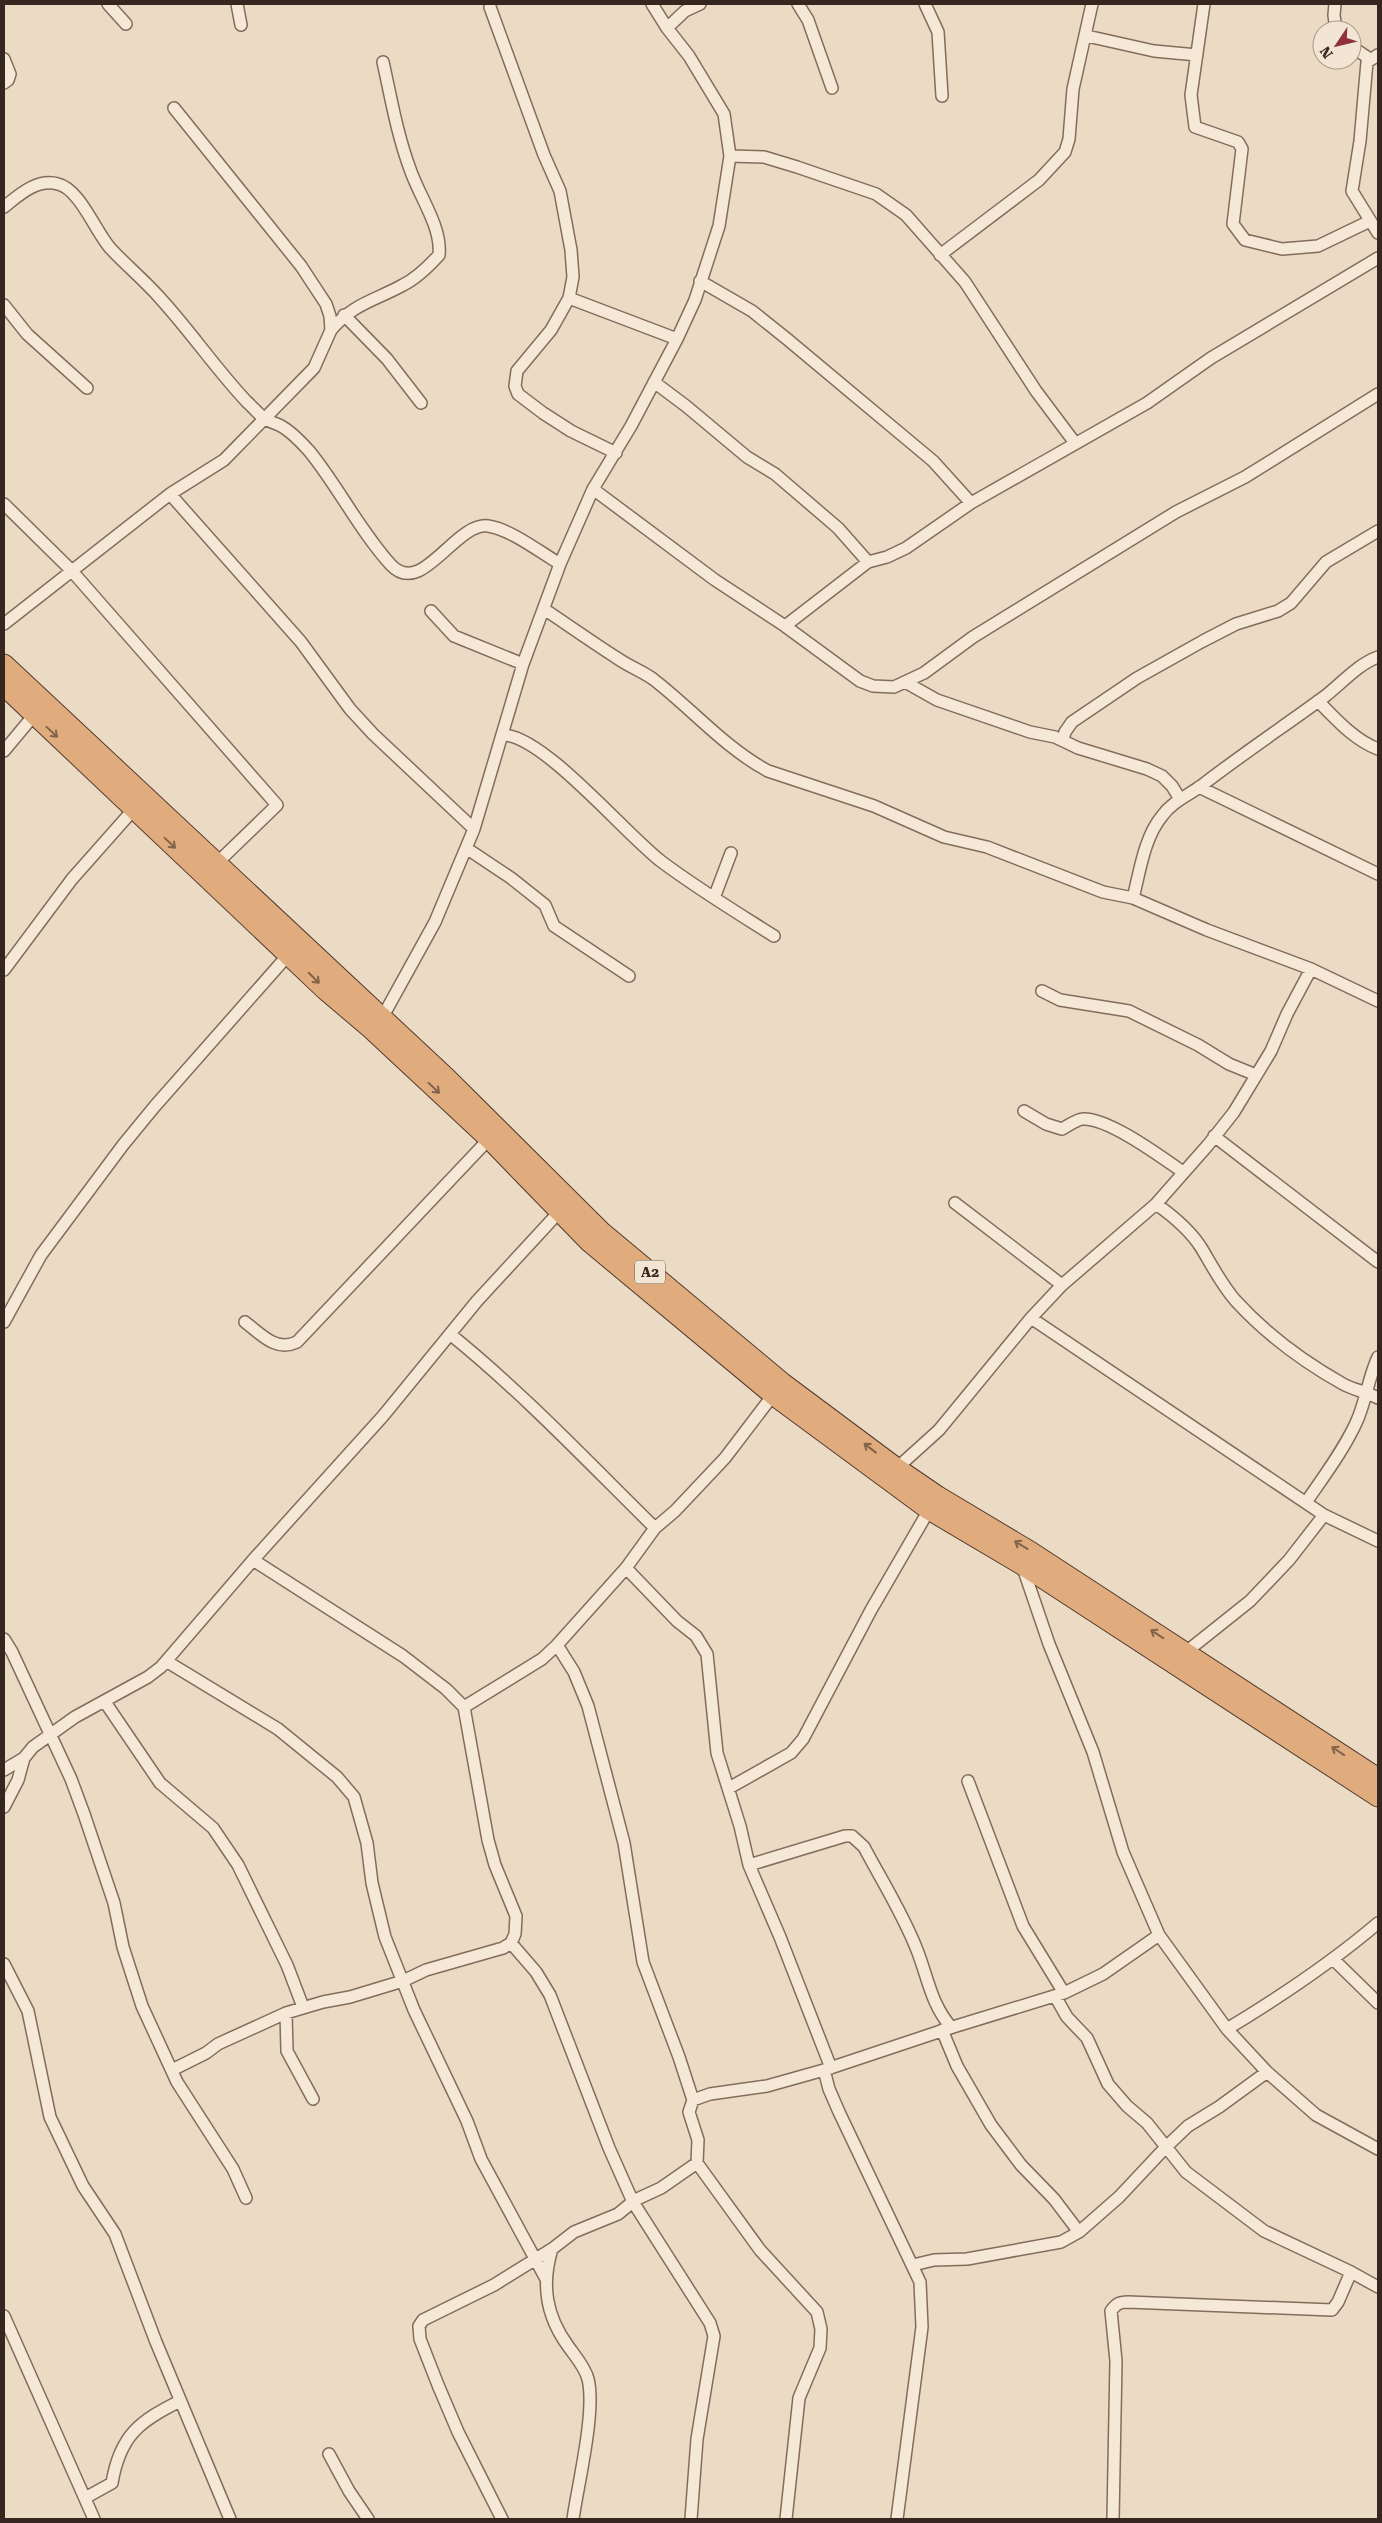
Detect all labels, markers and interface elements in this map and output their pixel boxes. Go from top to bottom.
north arrow [1312,20,1362,70]
text: N [1317,43,1336,61]
one-way arrow [45,726,58,738]
one-way arrow [164,837,177,849]
one-way arrow [308,972,320,985]
one-way arrow [427,1082,440,1094]
road number: A2 [635,1260,665,1284]
one-way arrow [864,1442,877,1453]
one-way arrow [1014,1540,1028,1550]
one-way arrow [1151,1628,1165,1638]
one-way arrow [1331,1745,1345,1755]

